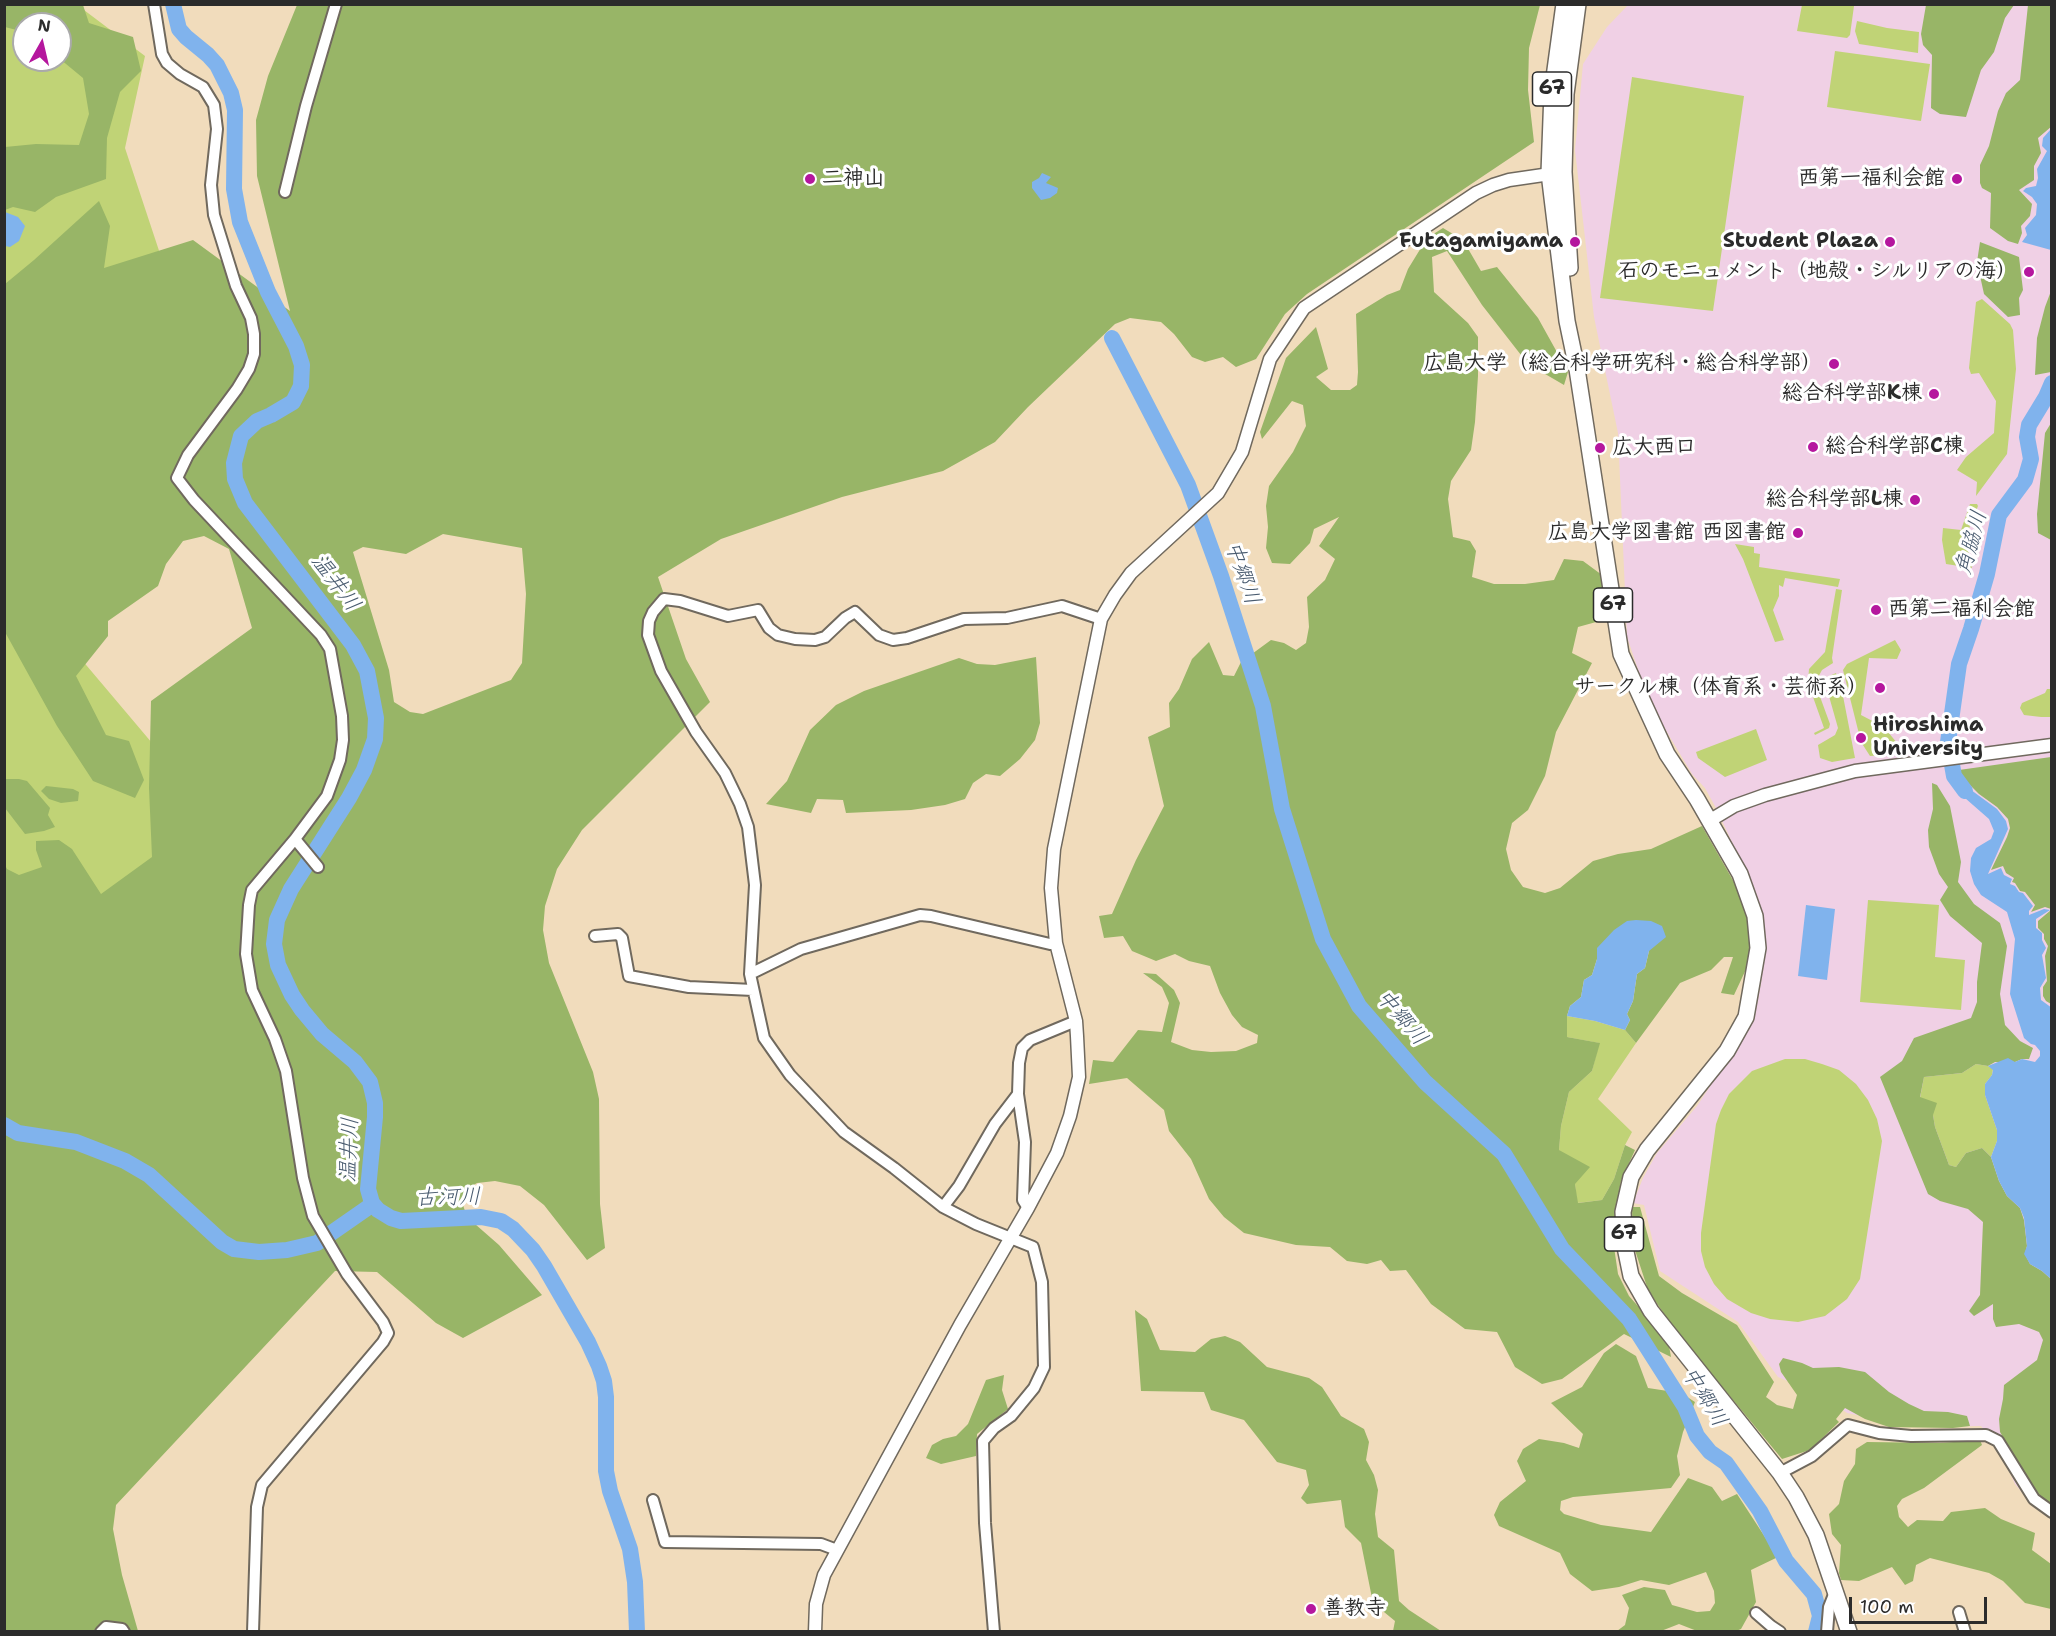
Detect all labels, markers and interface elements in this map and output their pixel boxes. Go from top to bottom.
north arrow [12,12,72,72]
text: N [37,14,52,37]
road number: 67 [1532,72,1572,106]
place label: 二神山 [822,166,885,192]
place label: 西第一福利会館 [1798,166,1945,192]
marker: 二神山 [803,172,817,186]
marker: 西第一福利会館 [1950,172,1964,186]
place label: Futagamiyama [1399,229,1563,255]
place label: Student Plaza [1723,229,1878,255]
marker: Futagamiyama [1568,235,1582,249]
marker: Student Plaza [1883,235,1897,249]
place label: 石のモニュメント（地殻・シルリアの海） [1618,259,2017,285]
marker: 石のモニュメント（地殻・シルリアの海） [2022,265,2036,279]
place label: 広島大学（総合科学研究科・総合科学部） [1423,351,1822,377]
marker: 広島大学（総合科学研究科・総合科学部） [1827,357,1841,371]
place label: 総合科学部K棟 [1782,381,1922,407]
marker: 総合科学部K棟 [1927,387,1941,401]
place label: 総合科学部C棟 [1825,434,1964,460]
place label: 広大西口 [1612,435,1696,461]
marker: 総合科学部C棟 [1806,440,1820,454]
marker: 広大西口 [1593,441,1607,455]
place label: 総合科学部L棟 [1766,487,1903,513]
marker: 総合科学部L棟 [1908,493,1922,507]
water label: 角脇川 [1951,508,1993,578]
place label: 広島大学図書館 西図書館 [1548,520,1786,546]
marker: 広島大学図書館 西図書館 [1791,526,1805,540]
water label: 中郷川 [1219,538,1265,608]
water label: 温井川 [305,549,365,617]
road number: 67 [1594,588,1632,622]
place label: 西第二福利会館 [1888,597,2035,623]
marker: 西第二福利会館 [1869,603,1883,617]
place label: サークル棟（体育系・芸術系） [1574,675,1868,701]
marker: サークル棟（体育系・芸術系） [1873,681,1887,695]
place label: Hiroshima University [1873,713,1983,763]
marker: Hiroshima University [1854,731,1868,745]
water label: 中郷川 [1370,984,1432,1052]
water label: 温井川 [336,1117,364,1183]
water label: 古河川 [415,1184,481,1212]
road number: 67 [1604,1217,1644,1251]
water label: 中郷川 [1676,1362,1732,1432]
scale bar [1852,1585,1990,1623]
text: 100 m [1860,1595,1914,1619]
place label: 善教寺 [1323,1596,1386,1622]
marker: 善教寺 [1304,1602,1318,1616]

